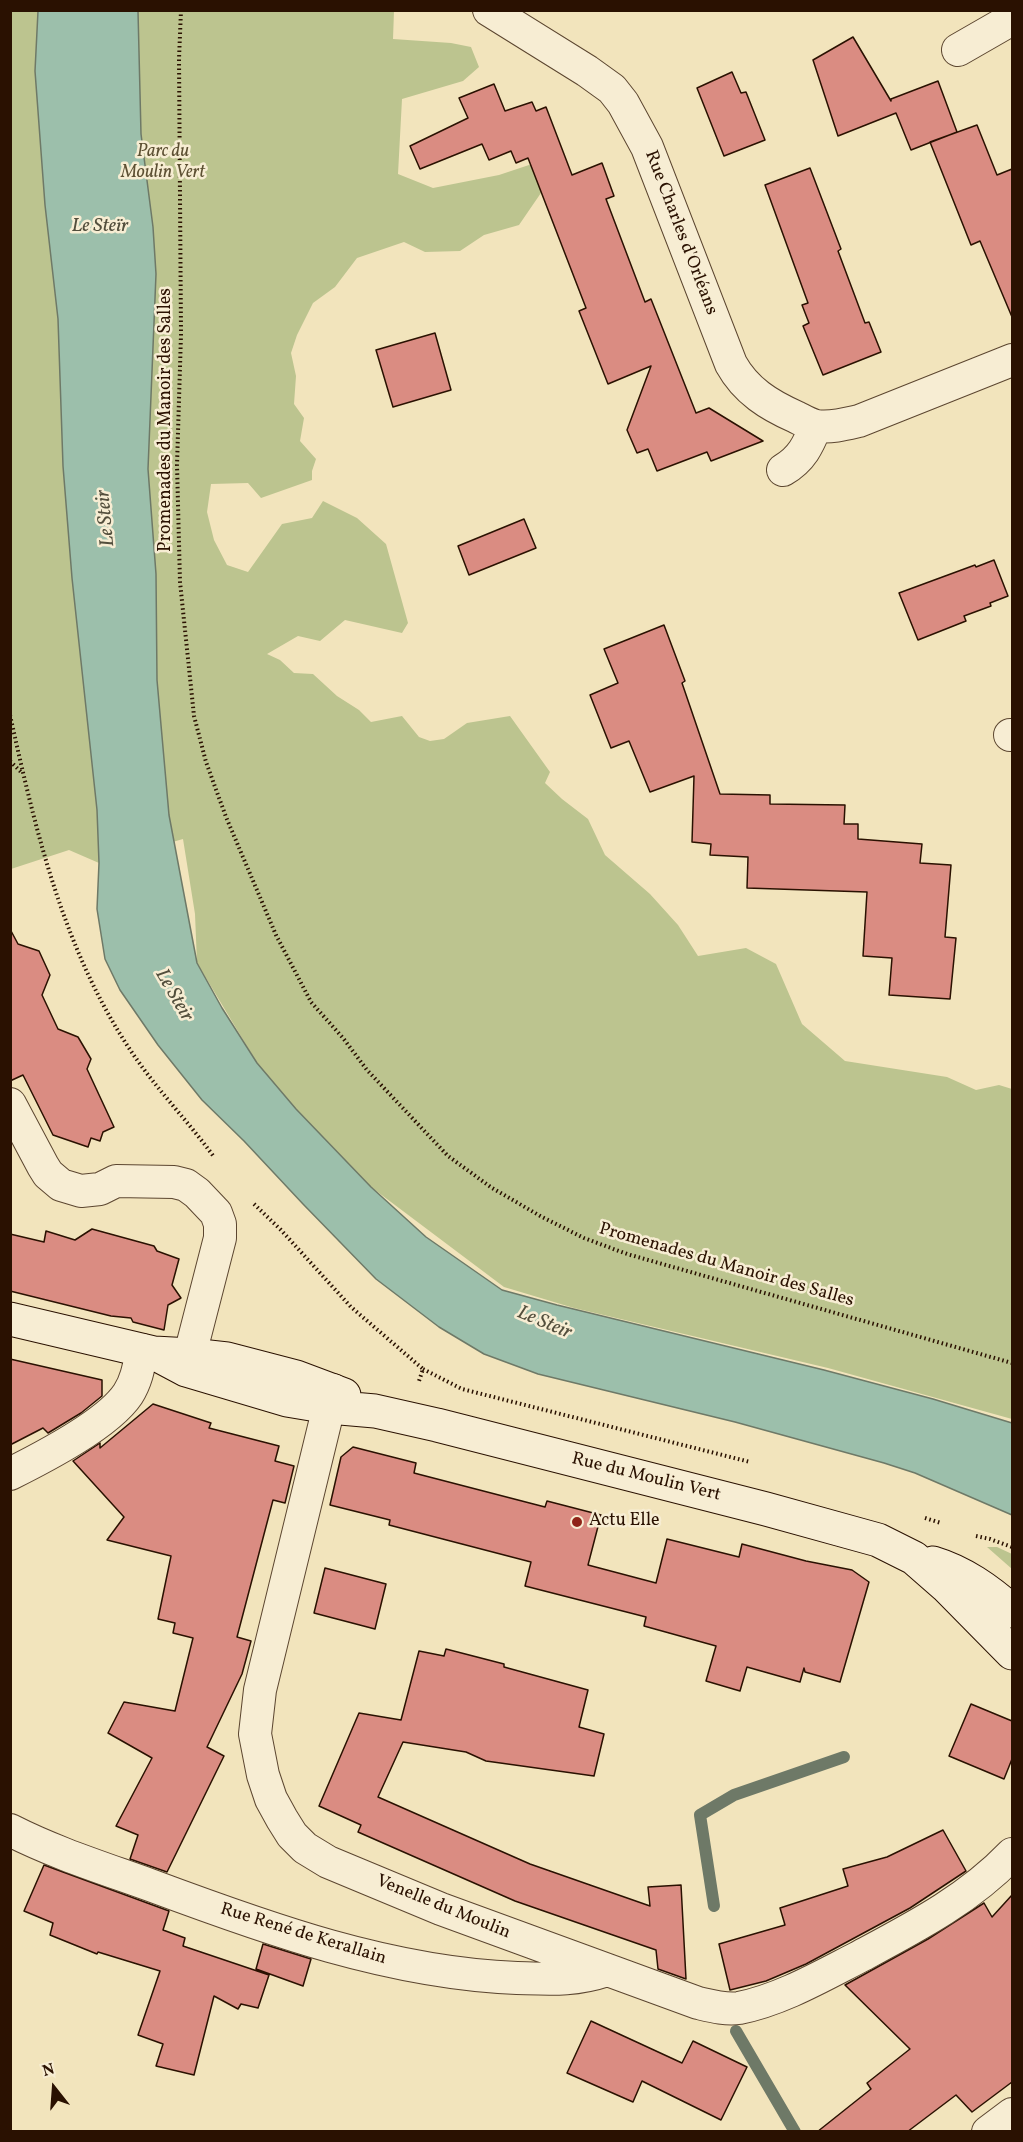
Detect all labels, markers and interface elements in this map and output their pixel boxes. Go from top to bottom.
park label: Parc du Moulin Vert [121,142,205,184]
street label: Rue Charles d'Orléans [639,148,721,318]
water label: Le Steïr [71,215,129,239]
street label: Promenades du Manoir des Salles [156,288,178,552]
water label: Le Steir [93,488,121,548]
water label: Le Steir [148,965,198,1027]
street label: Promenades du Manoir des Salles [596,1219,856,1313]
water label: Le Steir [513,1302,575,1346]
street label: Rue du Moulin Vert [569,1449,723,1507]
place label: Actu Elle [589,1511,660,1533]
marker: Actu Elle [570,1515,584,1529]
street label: Venelle du Moulin [373,1871,513,1945]
street label: Rue René de Kerallain [217,1899,389,1971]
north arrow [24,2058,84,2118]
text: N [40,2059,58,2083]

